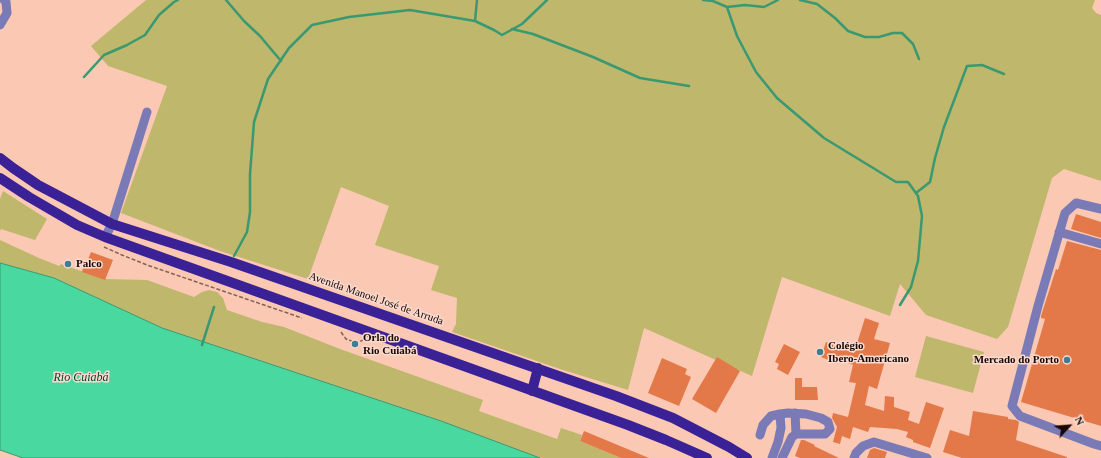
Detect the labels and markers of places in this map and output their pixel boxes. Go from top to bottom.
place label: Palco [76,257,102,271]
marker: Palco [63,259,73,269]
place label: Orla do Rio Cuiabá [363,331,416,357]
marker: Orla do Rio Cuiabá [350,339,360,349]
place label: Colégio Ibero-Americano [828,339,909,365]
marker: Colégio Ibero-Americano [815,347,825,357]
place label: Mercado do Porto [974,353,1059,367]
marker: Mercado do Porto [1062,355,1072,365]

